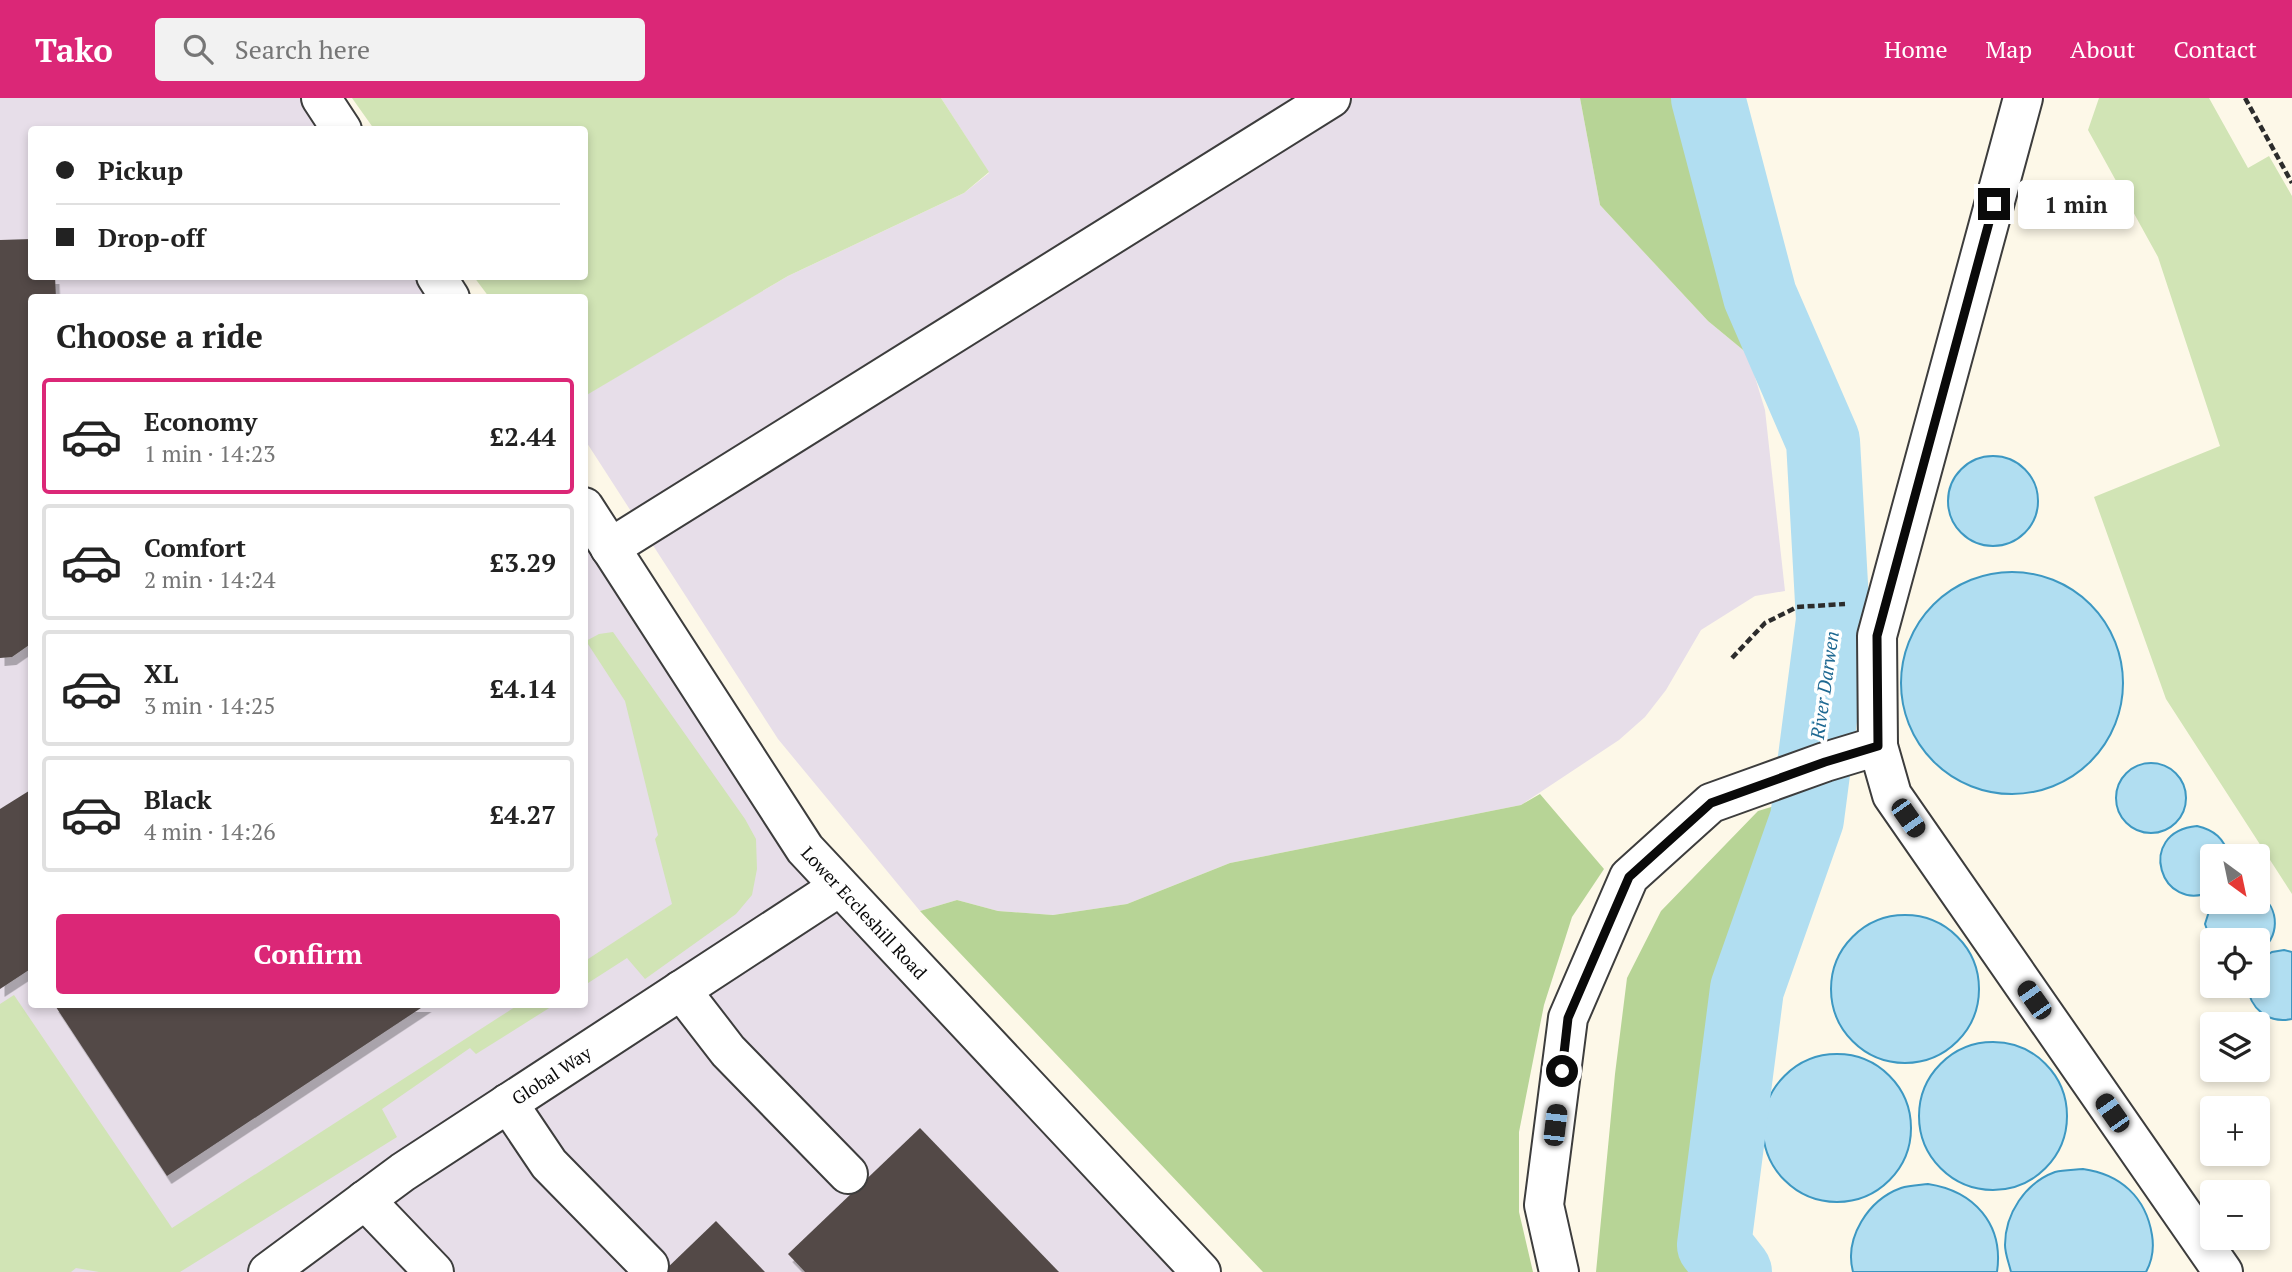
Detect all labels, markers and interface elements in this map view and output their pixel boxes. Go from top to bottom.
search box [155,18,645,81]
text: Tako [35,28,113,71]
icon: search [179,30,217,68]
text: Search here [235,32,370,66]
text: Home [1884,33,1948,65]
text: Map [1986,33,2032,65]
text: About [2070,33,2136,65]
text: Contact [2174,33,2257,65]
text: Pickup [98,153,183,187]
callout: 1 min [2018,180,2134,228]
route end [1978,188,2010,220]
text: 1 min [2045,189,2107,220]
text: Drop-off [98,220,205,254]
text: Choose a ride [56,315,263,357]
text: Economy [144,404,257,438]
icon: car [60,405,123,468]
text: £2.44 [490,419,556,453]
text: 1 min · 14:23 [144,438,276,469]
text: Comfort [144,530,246,564]
icon: car [60,531,123,594]
text: £3.29 [490,545,556,579]
text: 2 min · 14:24 [144,564,276,595]
water label: River Darwen [1804,629,1844,742]
text: XL [144,656,178,690]
icon: car [60,657,123,720]
text: £4.14 [490,671,556,705]
text: 3 min · 14:25 [144,690,276,721]
text: Black [144,782,212,816]
icon: car [60,783,123,846]
car [1888,795,1929,841]
text: £4.27 [490,797,556,831]
text: 4 min · 14:26 [144,816,276,847]
street label: Lower Eccleshill Road [796,841,932,984]
north arrow [2200,844,2270,914]
map controls [2200,844,2270,1250]
button: Confirm [56,914,560,994]
button: locate [2200,928,2270,998]
car [2014,977,2055,1023]
button: layers [2200,1012,2270,1082]
street label: Global Way [507,1040,596,1110]
route start [1546,1055,1578,1087]
car [2092,1090,2133,1136]
button: + [2200,1096,2270,1166]
car [1543,1103,1568,1147]
button: − [2200,1180,2270,1250]

